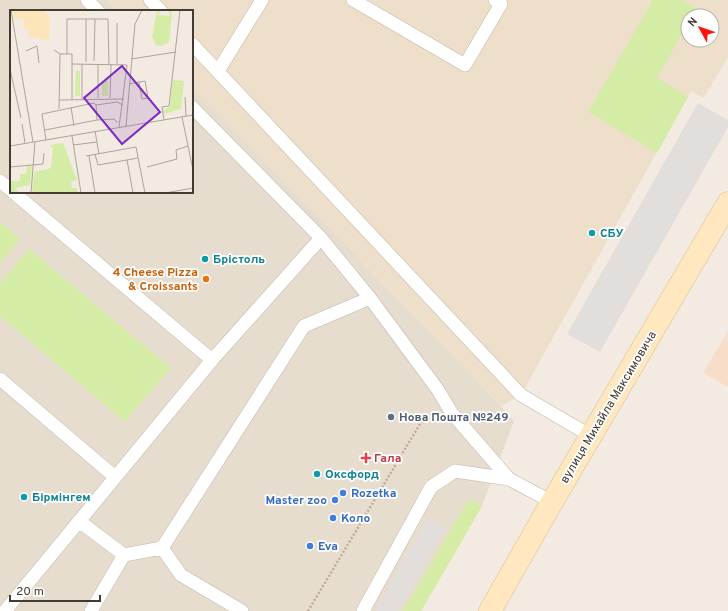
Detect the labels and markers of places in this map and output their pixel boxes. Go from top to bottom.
place label: СБУ [600,226,624,242]
marker: СБУ [587,228,597,238]
place label: Брістоль [213,252,265,268]
marker: Брістоль [200,254,210,264]
place label: 4 Cheese Pizza & Croissants [113,265,198,295]
marker: 4 Cheese Pizza & Croissants [201,274,211,284]
place label: Нова Пошта №249 [399,410,509,426]
marker: Нова Пошта №249 [386,412,396,422]
place label: Гала [374,451,401,467]
marker: Гала [361,453,371,463]
place label: Оксфорд [325,467,379,483]
marker: Оксфорд [312,469,322,479]
place label: Rozetka [351,486,396,502]
marker: Rozetka [338,488,348,498]
place label: Бірмінгем [32,490,90,506]
marker: Бірмінгем [19,492,29,502]
place label: Master zoo [265,493,327,509]
marker: Master zoo [330,495,340,505]
place label: Коло [341,511,371,527]
marker: Коло [328,513,338,523]
place label: Eva [318,539,338,555]
marker: Eva [305,541,315,551]

